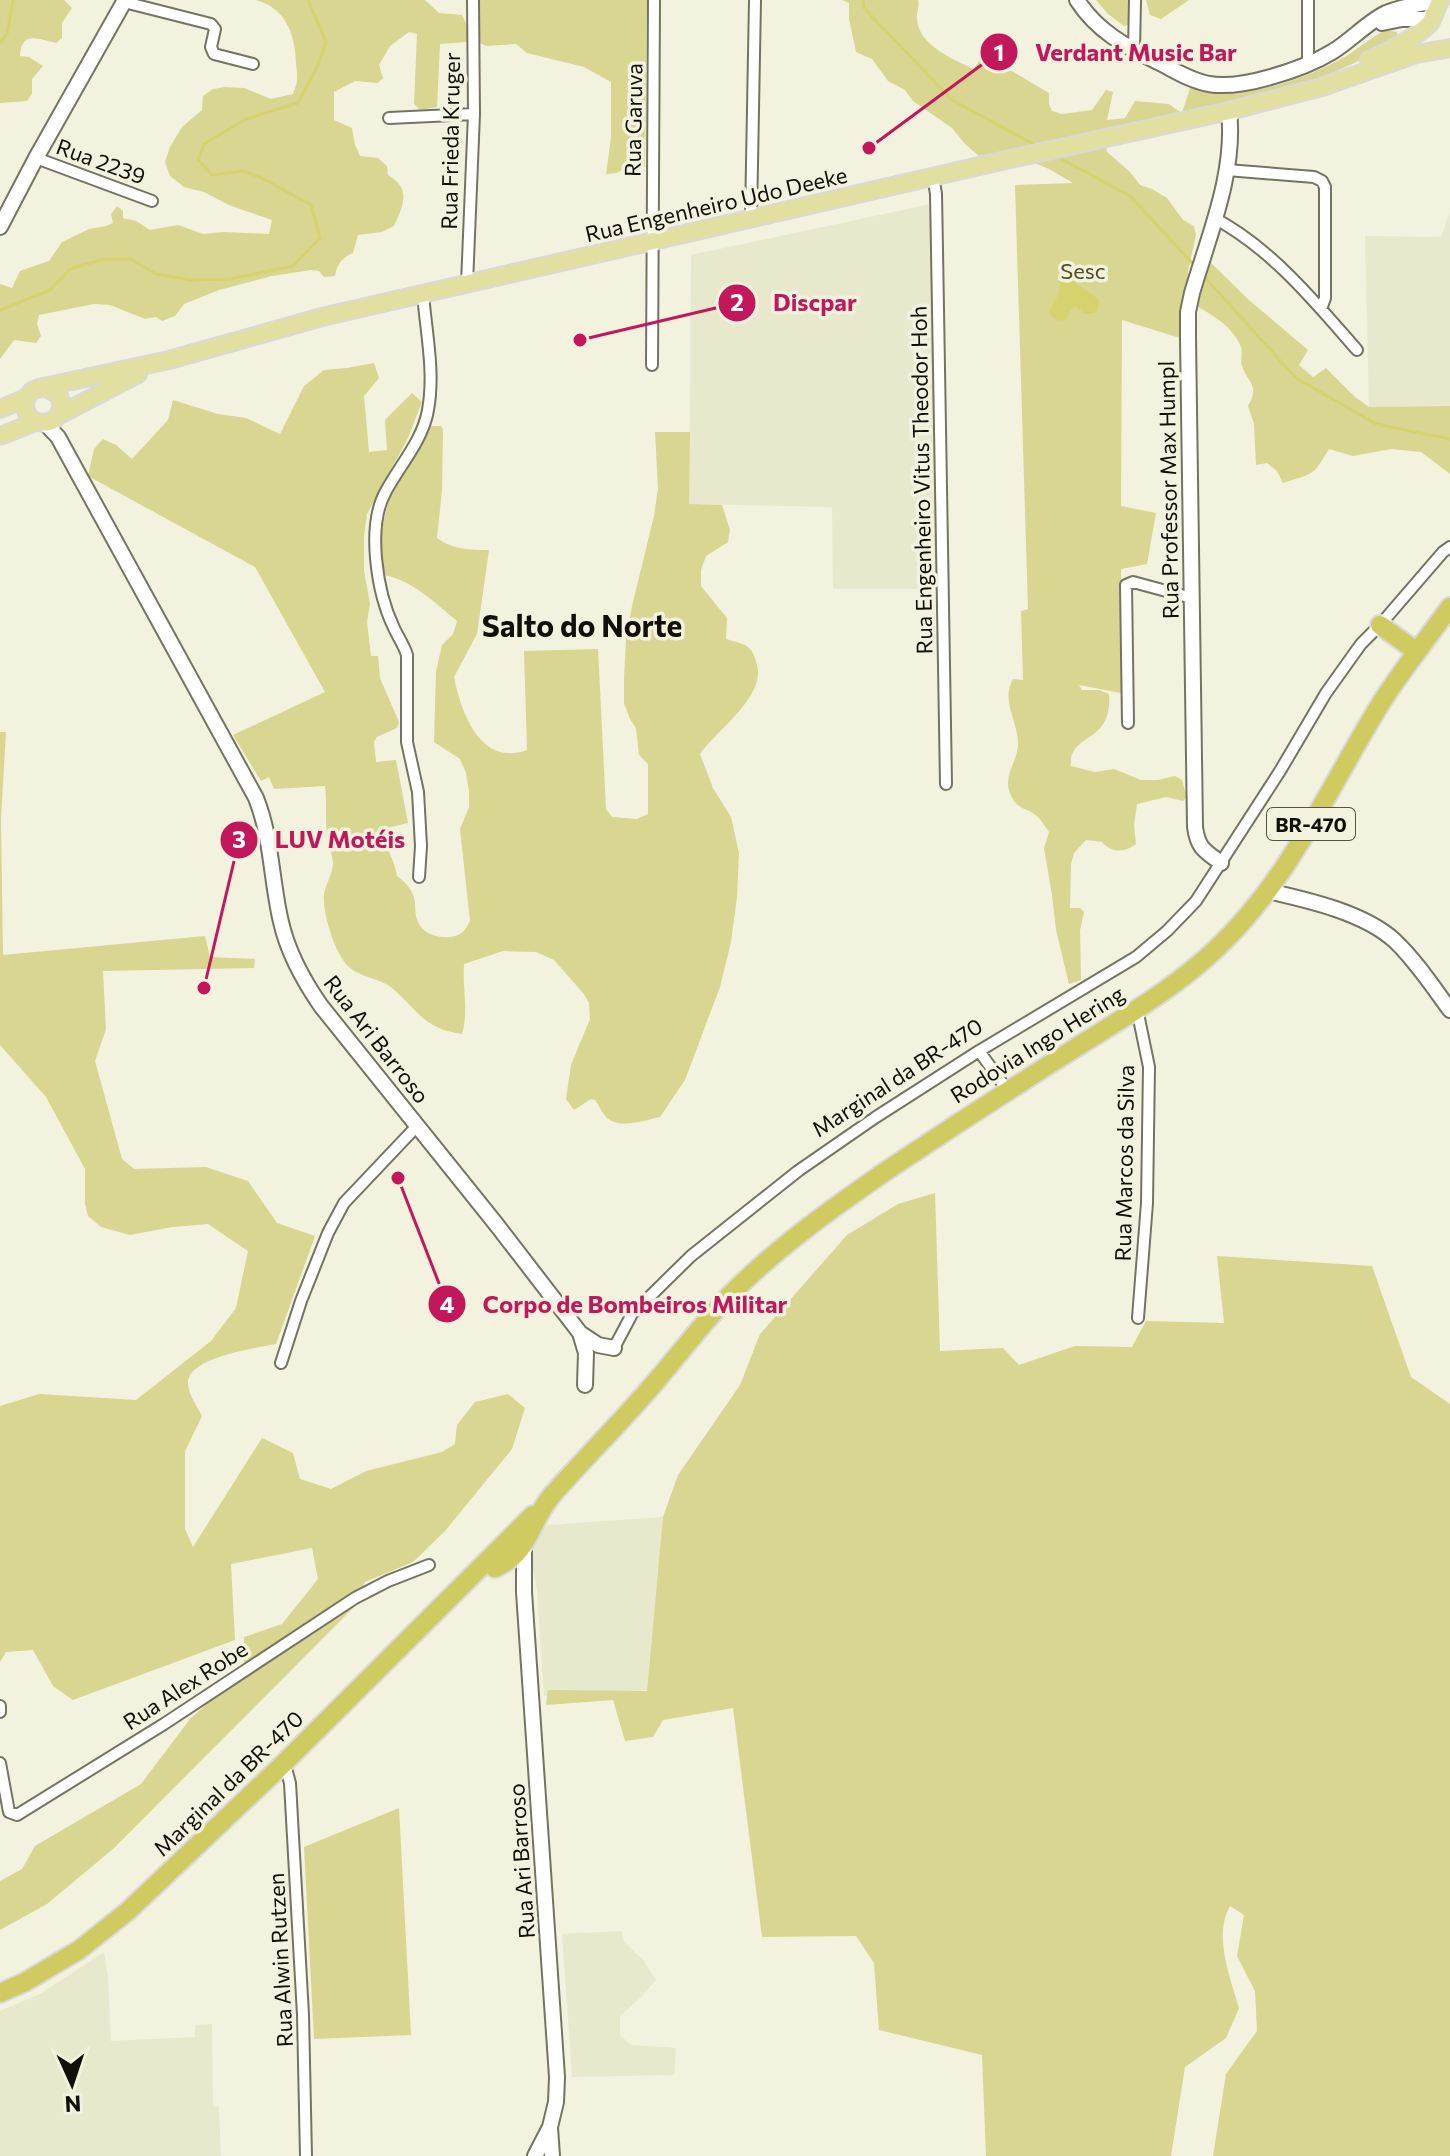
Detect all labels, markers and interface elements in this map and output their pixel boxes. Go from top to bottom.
callout: Verdant Music Bar [979,28,1253,76]
text: 1 [994,37,1004,66]
text: Verdant Music Bar [1035,37,1237,66]
street label: Rua Frieda Kruger [435,52,465,230]
street label: Rua Garuva [619,63,647,177]
street label: Rua 2239 [53,132,149,190]
street label: Rua Engenheiro Udo Deeke [582,161,850,247]
park label: Sesc [1060,257,1106,284]
callout: Discpar [717,279,873,327]
text: 2 [730,287,744,316]
text: Discpar [773,287,857,316]
street label: Rua Engenheiro Vitus Theodor Hoh [904,305,938,655]
street label: Rua Professor Max Humpl [1152,361,1184,619]
district label: Salto do Norte [482,606,682,643]
road number: BR-470 [1267,808,1355,840]
callout: LUV Motéis [219,816,421,864]
text: 3 [232,824,246,853]
text: LUV Motéis [275,824,405,853]
street label: Rua Ari Barroso [319,969,435,1109]
street label: Rodovia Ingo Hering [945,979,1129,1108]
street label: Marginal da BR-470 [807,1012,987,1142]
street label: Rua Marcos da Silva [1109,1064,1139,1262]
callout: Corpo de Bombeiros Militar [427,1280,804,1328]
text: 4 [440,1289,455,1318]
text: Corpo de Bombeiros Militar [483,1289,788,1318]
street label: Rua Alex Robe [118,1635,252,1735]
street label: Marginal da BR-470 [147,1705,309,1861]
street label: Rua Ari Barroso [502,1783,540,1939]
street label: Rua Alwin Rutzen [262,1872,298,2048]
north arrow [32,2044,112,2124]
text: N [64,2091,82,2118]

